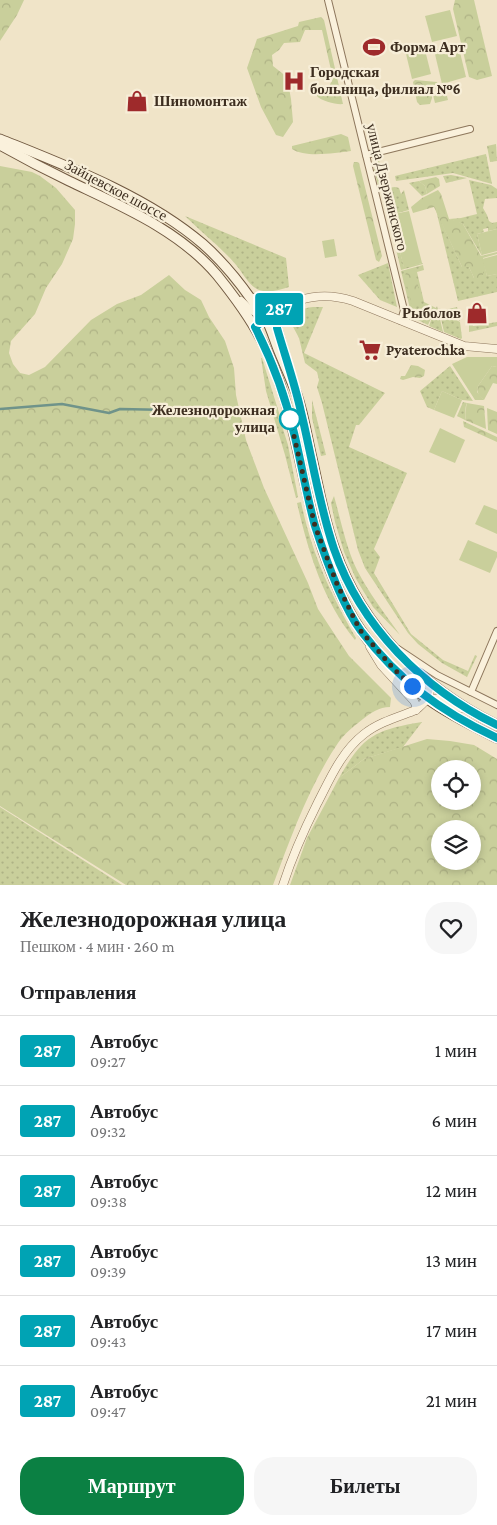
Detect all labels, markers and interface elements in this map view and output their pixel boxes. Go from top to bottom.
sports icon: Форма Арт [361,34,387,60]
place label: Форма Арт [390,39,466,55]
place label: Городская больница, филиал №6 [310,64,461,97]
hospital icon: Городская больница, филиал №6 [281,68,307,94]
shop icon: Шиномонтаж [124,88,150,114]
place label: Шиномонтаж [154,93,247,109]
street label: улица Дзержинского [363,122,411,252]
street label: Зайцевское шоссе [62,156,170,224]
line badge: 287 [250,293,308,325]
text: 287 [265,299,293,319]
shop icon: Рыболов [464,300,490,326]
place label: Рыболов [402,305,461,321]
supermarket icon: Pyaterochka [357,337,383,363]
place label: Pyaterochka [386,342,466,358]
place label: Железнодорожная улица [152,402,275,435]
marker: Железнодорожная улица [279,408,301,430]
your location [400,674,425,699]
map controls [431,760,481,870]
button: locate [431,760,481,810]
button: layers [431,820,481,870]
button: heart [425,902,477,954]
text: Железнодорожная улица [20,905,286,932]
text: Пешком · 4 мин · 260 m [20,938,175,955]
text: Отправления [20,982,136,1003]
text: Автобус [90,1031,158,1052]
text: 1 мин [435,1040,477,1061]
text: 287 [34,1041,61,1061]
text: 09:27 [90,1053,126,1070]
text: Автобус [90,1101,158,1122]
text: 6 мин [431,1110,477,1131]
text: 287 [34,1111,61,1131]
text: 09:32 [90,1123,126,1140]
text: Автобус [90,1171,158,1192]
text: 12 мин [426,1180,477,1201]
text: 287 [34,1181,61,1201]
text: 09:38 [90,1193,127,1210]
text: Автобус [90,1241,158,1262]
text: 13 мин [426,1250,477,1271]
text: 287 [34,1251,61,1271]
text: 09:39 [90,1263,126,1280]
text: Автобус [90,1311,158,1332]
text: 17 мин [426,1320,477,1341]
text: 287 [34,1321,61,1341]
text: 09:43 [90,1333,126,1350]
text: Автобус [90,1381,158,1402]
text: 21 мин [426,1390,477,1411]
text: 287 [34,1391,61,1411]
text: 09:47 [90,1403,126,1420]
button: Маршрут [20,1457,244,1515]
button: Билеты [254,1457,477,1515]

